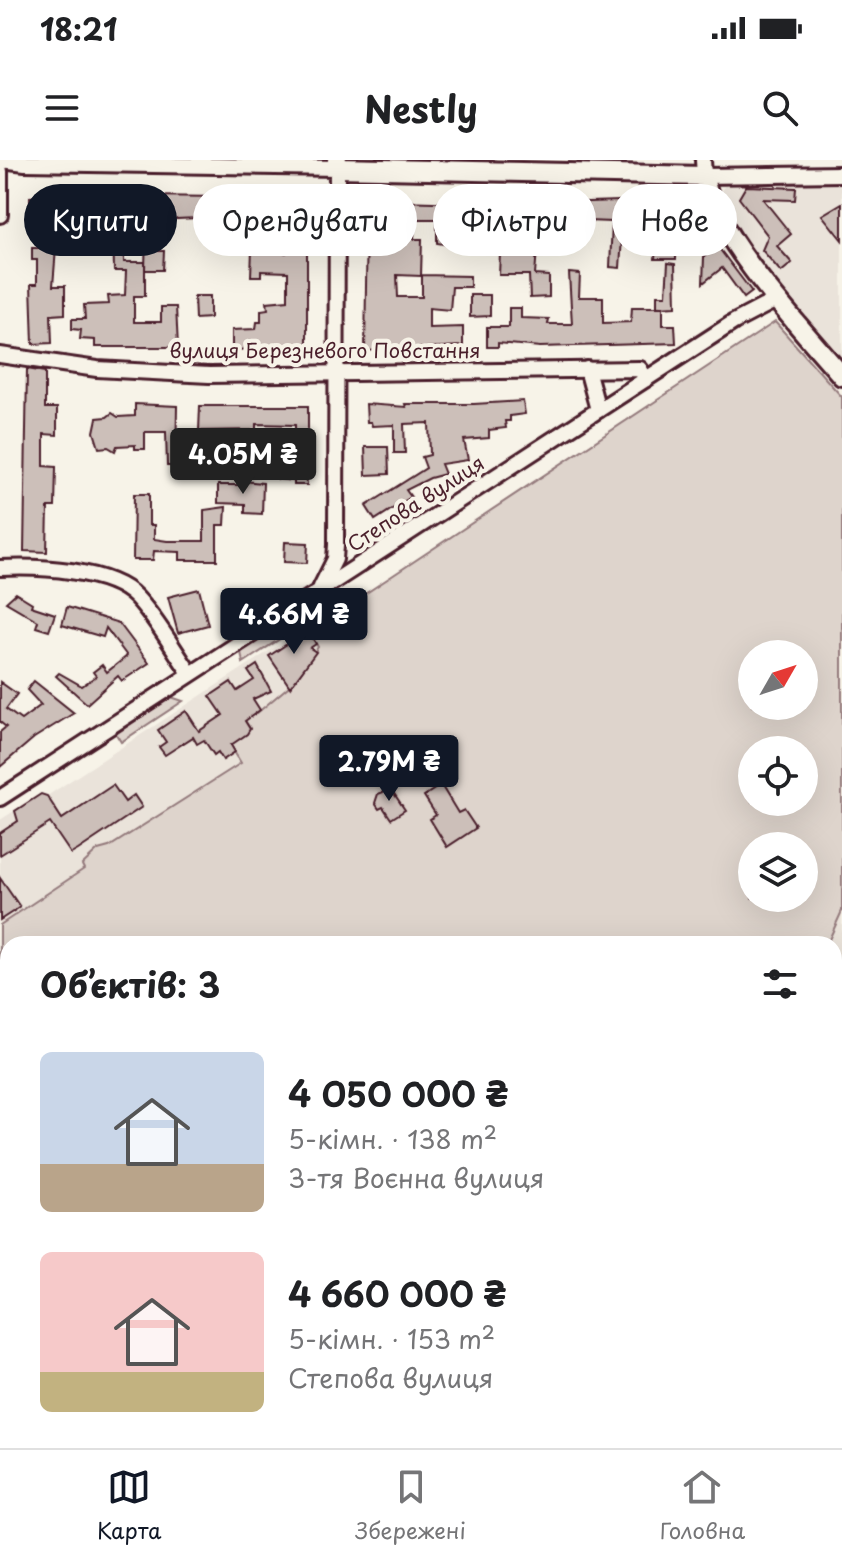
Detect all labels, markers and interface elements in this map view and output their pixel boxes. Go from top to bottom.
text: 18:21 [40,6,117,51]
text: Nestly [364,81,478,135]
icon: menu [40,86,84,130]
icon: search [758,86,802,130]
chip: Купити [24,184,177,256]
chip: Орендувати [193,184,417,256]
chip: Фільтри [433,184,596,256]
chip: Нове [612,184,737,256]
street label: вулиця Березневого Повстання [169,335,481,365]
pin: 4.05M ₴ [169,428,317,496]
text: 4.05M ₴ [188,434,298,473]
street label: Степова вулиця [341,448,490,559]
pin: 4.66M ₴ [220,588,368,656]
text: 4.66M ₴ [238,594,350,633]
north arrow [738,640,818,720]
map controls [738,640,818,912]
pin: 2.79M ₴ [315,735,463,803]
button: locate [738,736,818,816]
text: 2.79M ₴ [337,741,441,780]
button: layers [738,832,818,912]
text: Об’єктів: 3 [40,958,220,1010]
icon: filters [758,962,802,1006]
text: 4 050 000 ₴ [288,1067,509,1119]
icon: home [104,1084,200,1180]
text: 5-кімн. · 138 m² [288,1119,497,1158]
text: 3-тя Воєнна вулиця [288,1158,544,1197]
text: 4 660 000 ₴ [288,1267,506,1319]
icon: home [104,1284,200,1380]
text: 5-кімн. · 153 m² [288,1319,495,1358]
text: Степова вулиця [288,1358,493,1397]
tab: Карта [97,1465,161,1546]
tab: Збережені [355,1465,466,1546]
tab: Головна [660,1465,745,1546]

